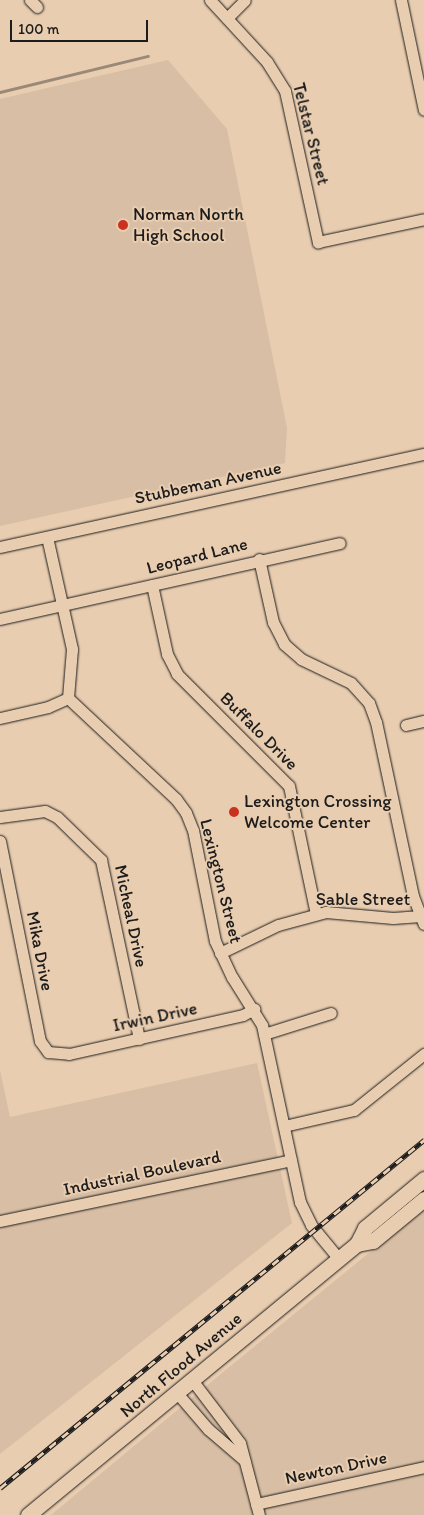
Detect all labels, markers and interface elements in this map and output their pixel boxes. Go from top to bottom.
scale bar [12,10,150,42]
text: 100 m [18,20,59,38]
street label: Telstar Street [288,81,334,187]
place label: Norman North High School [133,204,244,246]
marker: Norman North High School [117,219,129,231]
street label: Stubbeman Avenue [133,457,283,509]
street label: Leopard Lane [144,533,250,579]
street label: Buffalo Drive [215,687,303,775]
place label: Lexington Crossing Welcome Center [244,791,391,834]
marker: Lexington Crossing Welcome Center [228,806,240,818]
street label: Lexington Street [195,817,247,945]
street label: Micheal Drive [110,863,152,969]
street label: Sable Street [316,888,410,910]
street label: Mika Drive [22,909,58,993]
street label: Irwin Drive [111,998,199,1036]
street label: Industrial Boulevard [61,1146,223,1200]
street label: North Flood Avenue [116,1308,246,1422]
street label: Newton Drive [283,1447,389,1489]

